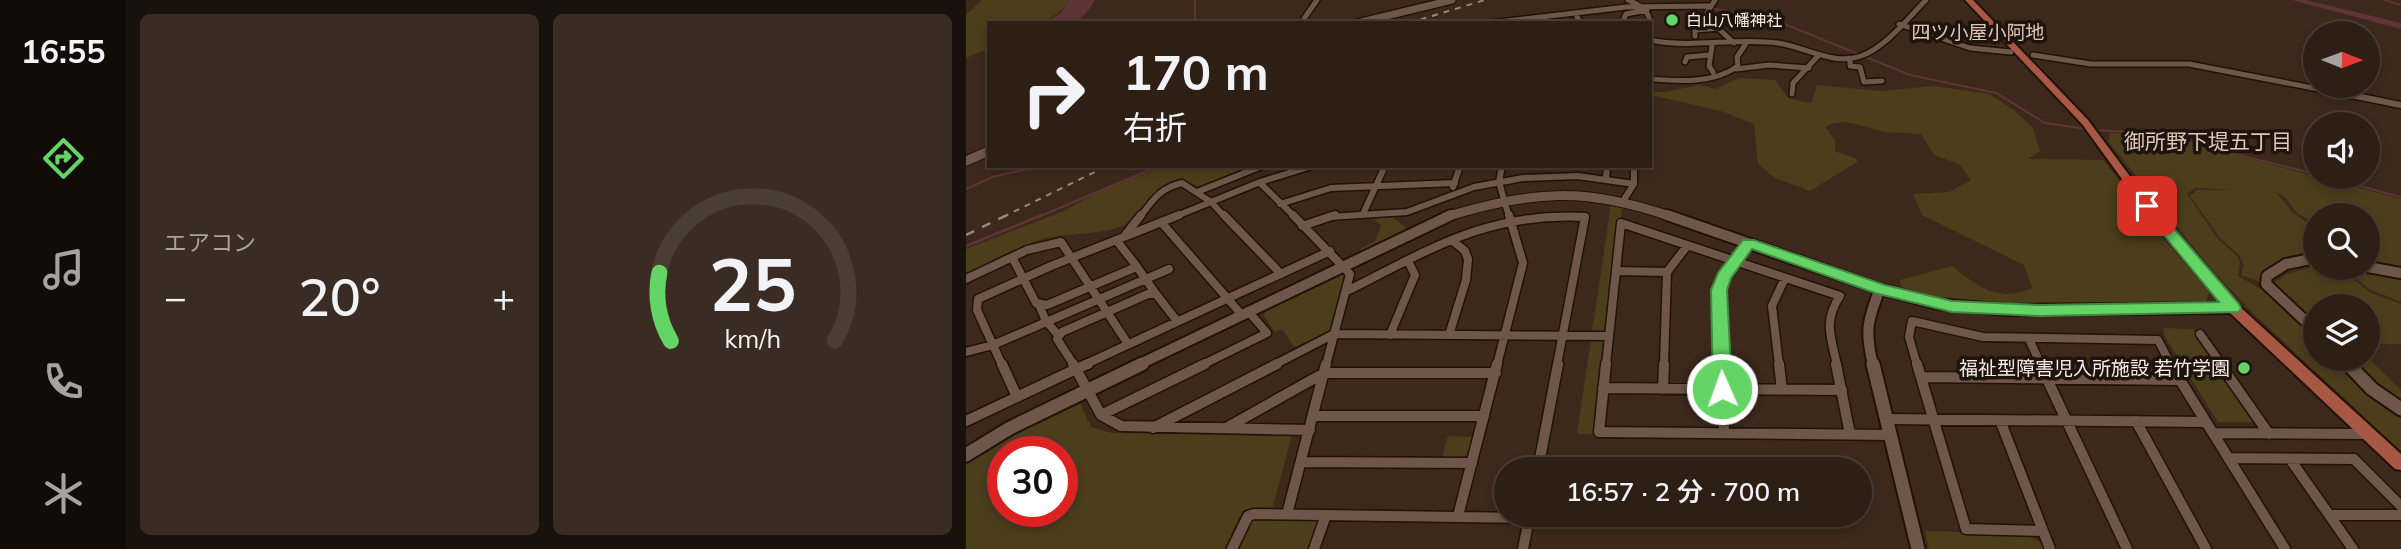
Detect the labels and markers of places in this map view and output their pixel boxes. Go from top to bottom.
place label: 白山八幡神社 [1686,10,1782,30]
marker: 白山八幡神社 [1664,12,1680,28]
pin [2117,176,2177,236]
place label: 福祉型障害児入所施設 若竹学園 [1959,356,2230,380]
marker: 福祉型障害児入所施設 若竹学園 [2236,360,2252,376]

